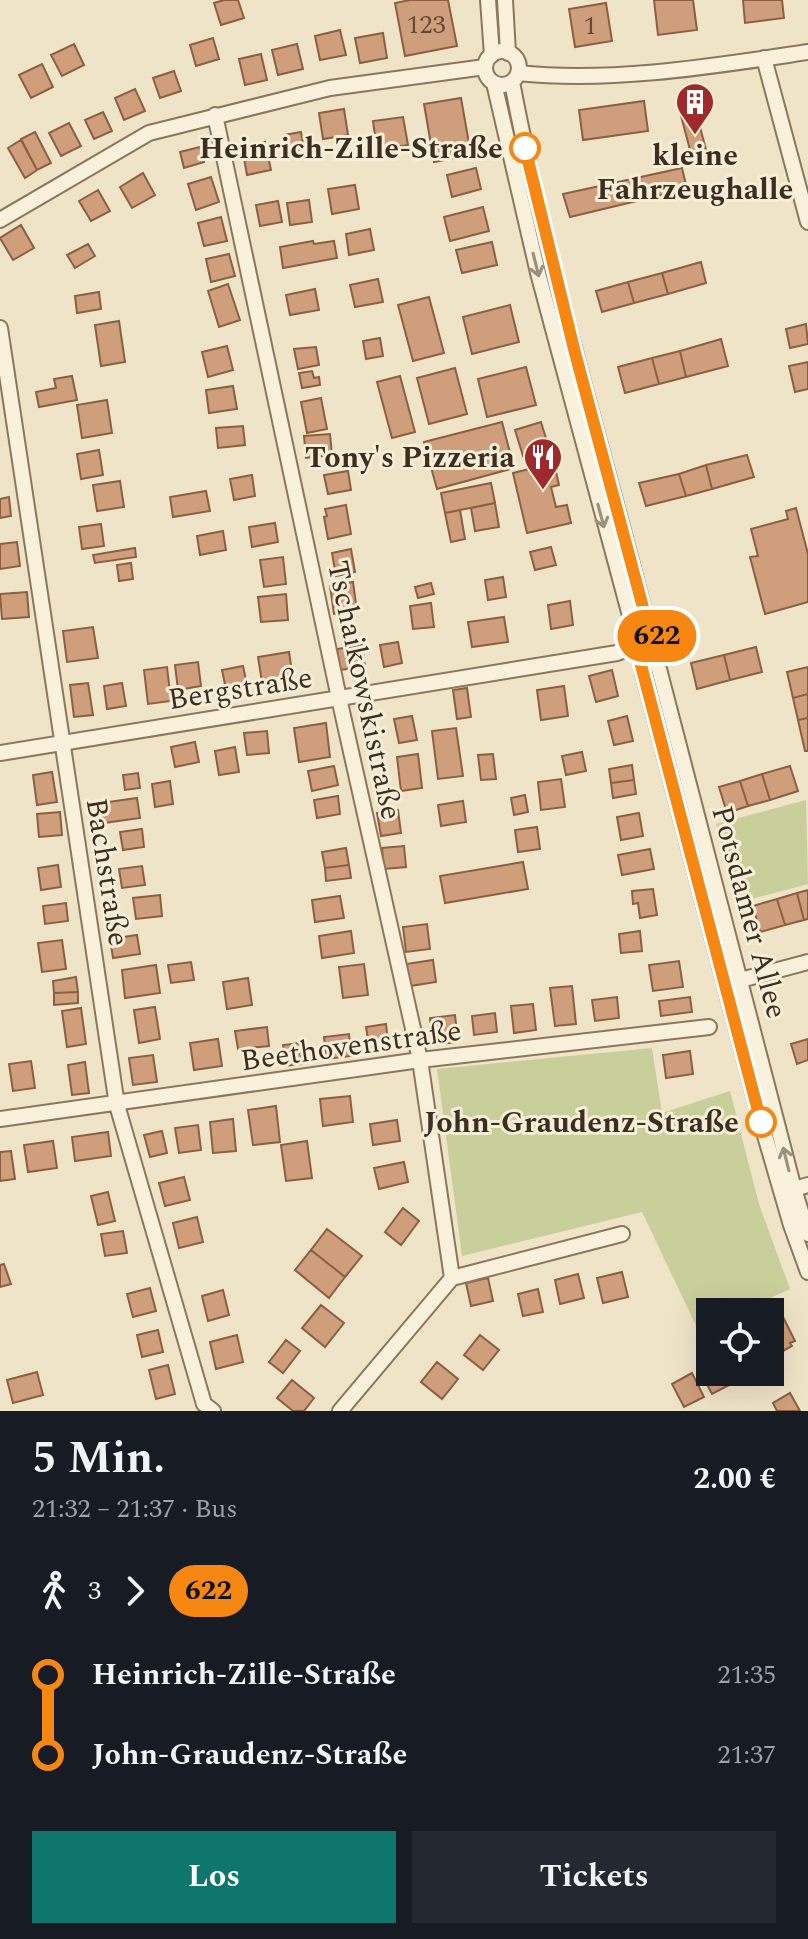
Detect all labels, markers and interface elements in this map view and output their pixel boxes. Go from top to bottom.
house number: 123 [406,5,446,45]
house number: 1 [583,6,597,46]
building icon: kleine Fahrzeughalle [674,81,716,136]
place label: Heinrich-Zille-Straße [199,126,503,172]
marker: Heinrich-Zille-Straße [510,133,540,163]
place label: kleine Fahrzeughalle [597,133,793,213]
one-way arrow [529,251,544,277]
place label: Tony's Pizzeria [305,435,516,481]
restaurant icon: Tony's Pizzeria [522,436,564,491]
one-way arrow [595,503,610,529]
street label: Tschaikowskistraße [314,556,414,824]
line badge: 622 [611,610,703,662]
text: 622 [633,614,681,657]
street label: Bergstraße [165,655,316,723]
street label: Bachstraße [73,795,141,949]
street label: Potsdamer Allee [699,801,800,1024]
street label: Beethovenstraße [238,1008,465,1084]
place label: John-Graudenz-Straße [424,1100,739,1146]
marker: John-Graudenz-Straße [746,1107,776,1137]
one-way arrow [778,1146,793,1172]
map controls [696,1298,784,1386]
button: locate [696,1298,784,1386]
text: 5 Min. [32,1425,165,1492]
text: 2.00 € [693,1456,776,1502]
text: 21:32 – 21:37 · Bus [32,1489,237,1529]
icon: walk [32,1569,76,1613]
icon: forward [113,1569,157,1613]
text: 622 [185,1569,232,1612]
text: 3 [88,1571,101,1611]
text: Heinrich-Zille-Straße [92,1652,396,1698]
text: 21:35 [717,1655,776,1695]
text: John-Graudenz-Straße [92,1732,407,1778]
text: 21:37 [717,1735,776,1775]
button: Los [32,1831,396,1923]
button: Tickets [412,1831,776,1923]

